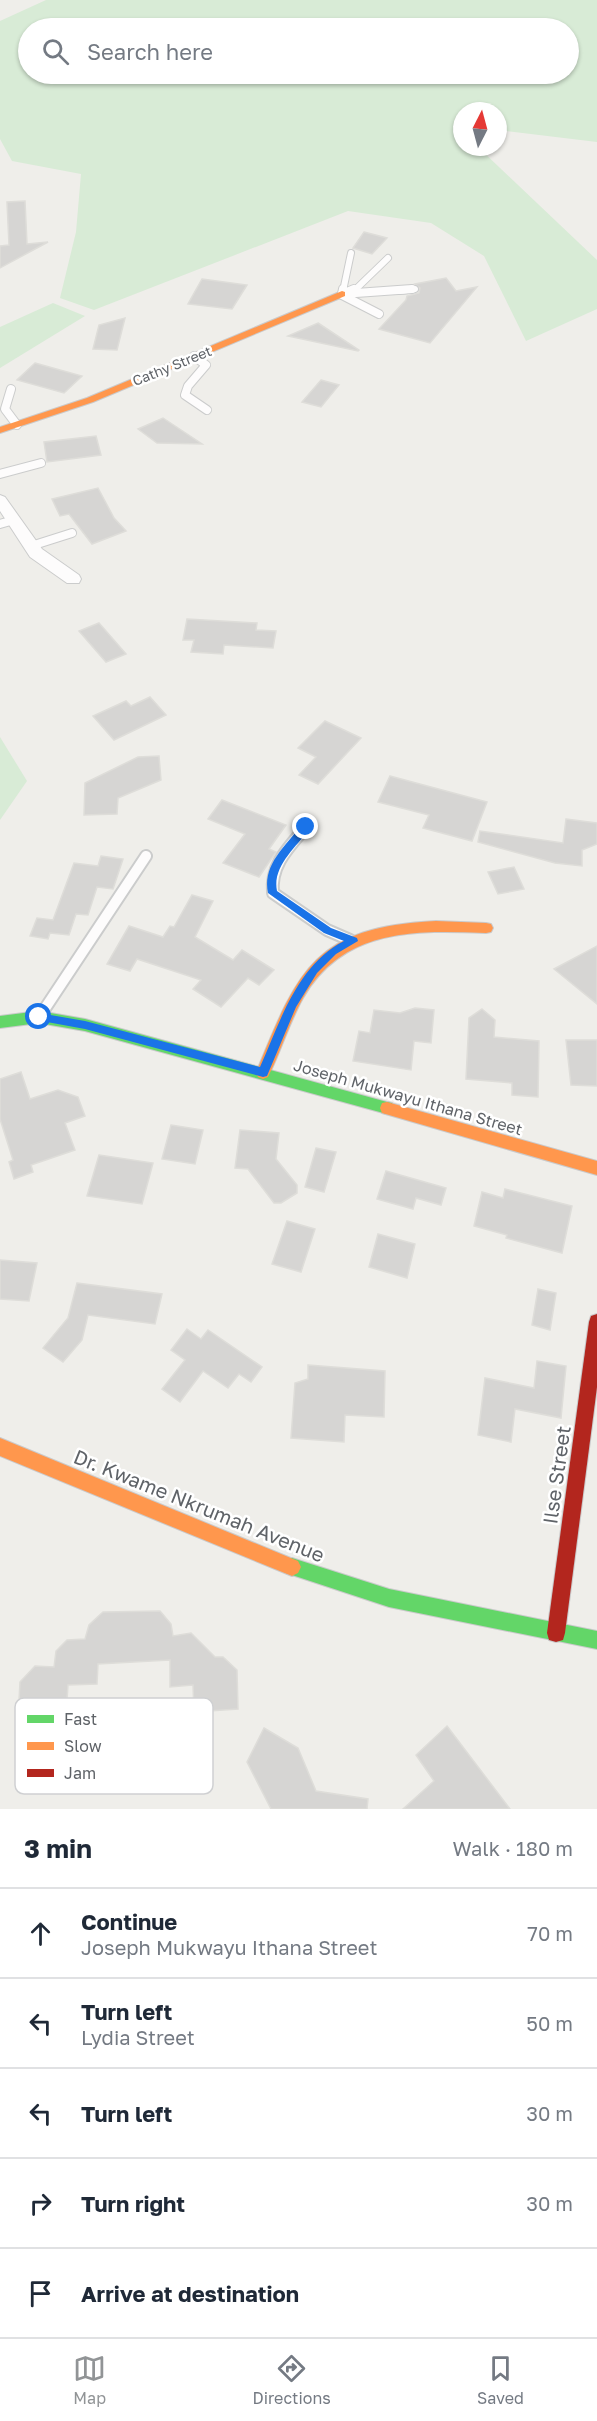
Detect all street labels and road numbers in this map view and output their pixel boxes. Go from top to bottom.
street label: Cathy Street [130,342,214,389]
street label: Joseph Mukwayu Ithana Street [291,1055,525,1139]
street label: Ilse Street [537,1424,575,1526]
street label: Dr. Kwame Nkrumah Avenue [70,1444,328,1566]

